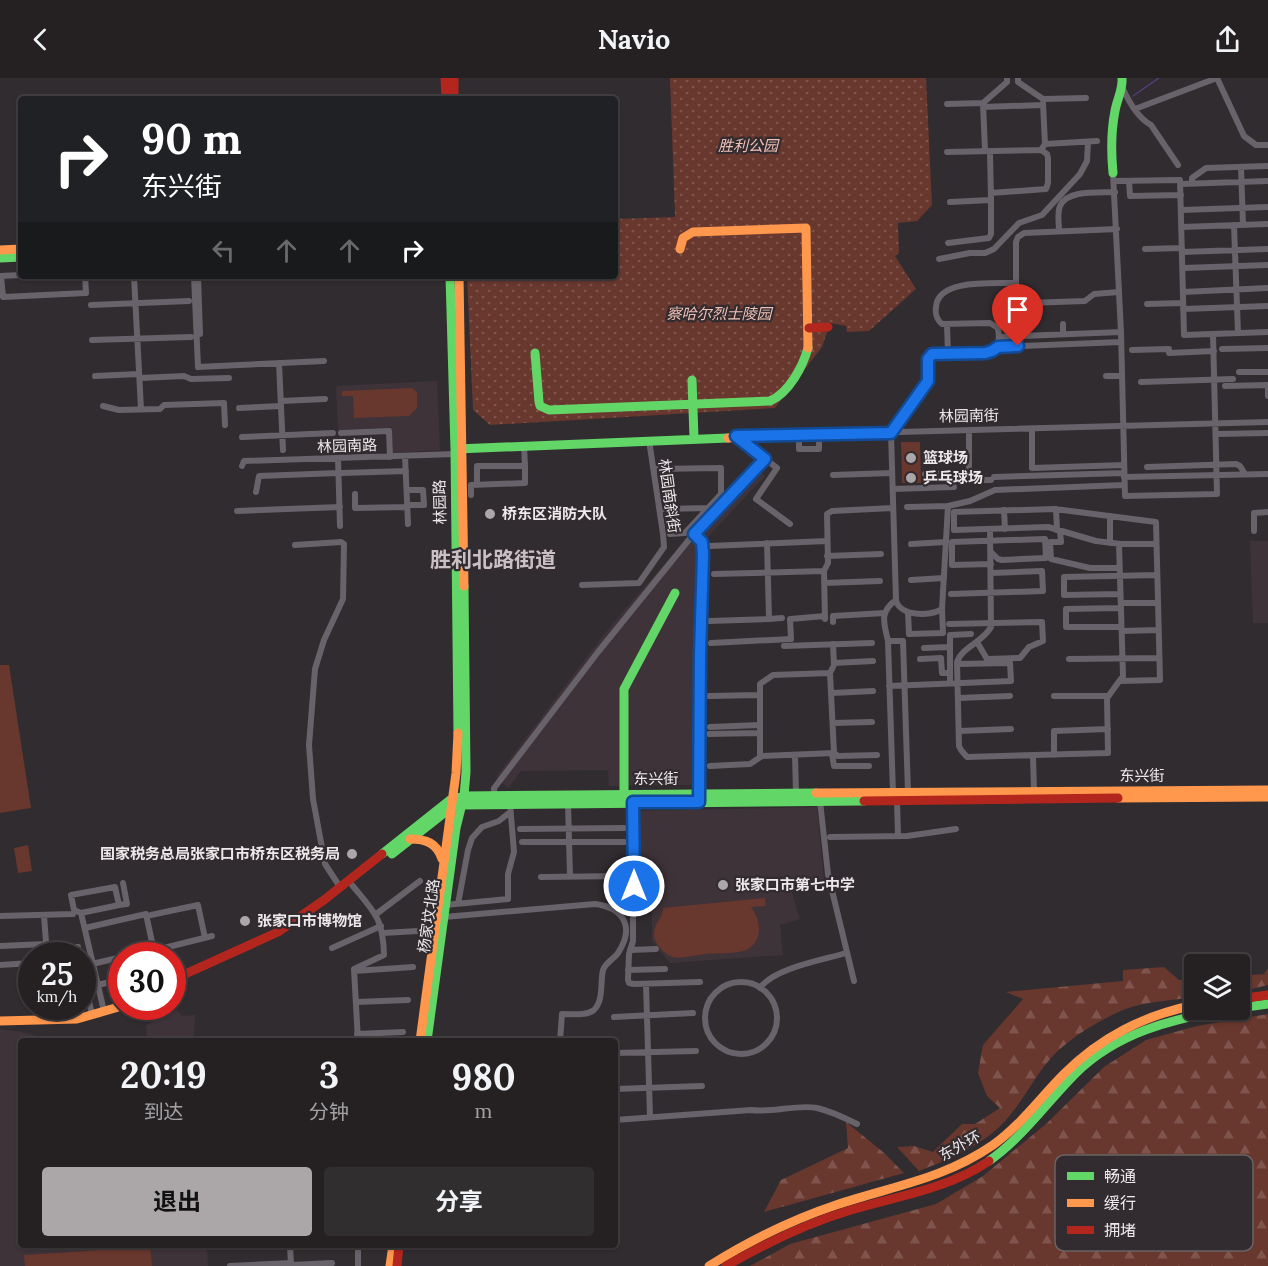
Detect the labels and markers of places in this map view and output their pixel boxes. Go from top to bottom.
pin [992,284,1043,346]
place label: 篮球场 [923,448,968,467]
marker: 篮球场 [904,451,918,465]
place label: 乒乓球场 [923,468,983,487]
marker: 乒乓球场 [904,471,918,485]
place label: 桥东区消防大队 [502,504,607,523]
marker: 桥东区消防大队 [483,507,497,521]
place label: 国家税务总局张家口市桥东区税务局 [100,844,340,863]
marker: 国家税务总局张家口市桥东区税务局 [345,847,359,861]
place label: 张家口市第七中学 [735,875,855,894]
marker: 张家口市第七中学 [716,878,730,892]
place label: 张家口市博物馆 [257,911,362,930]
marker: 张家口市博物馆 [238,914,252,928]

